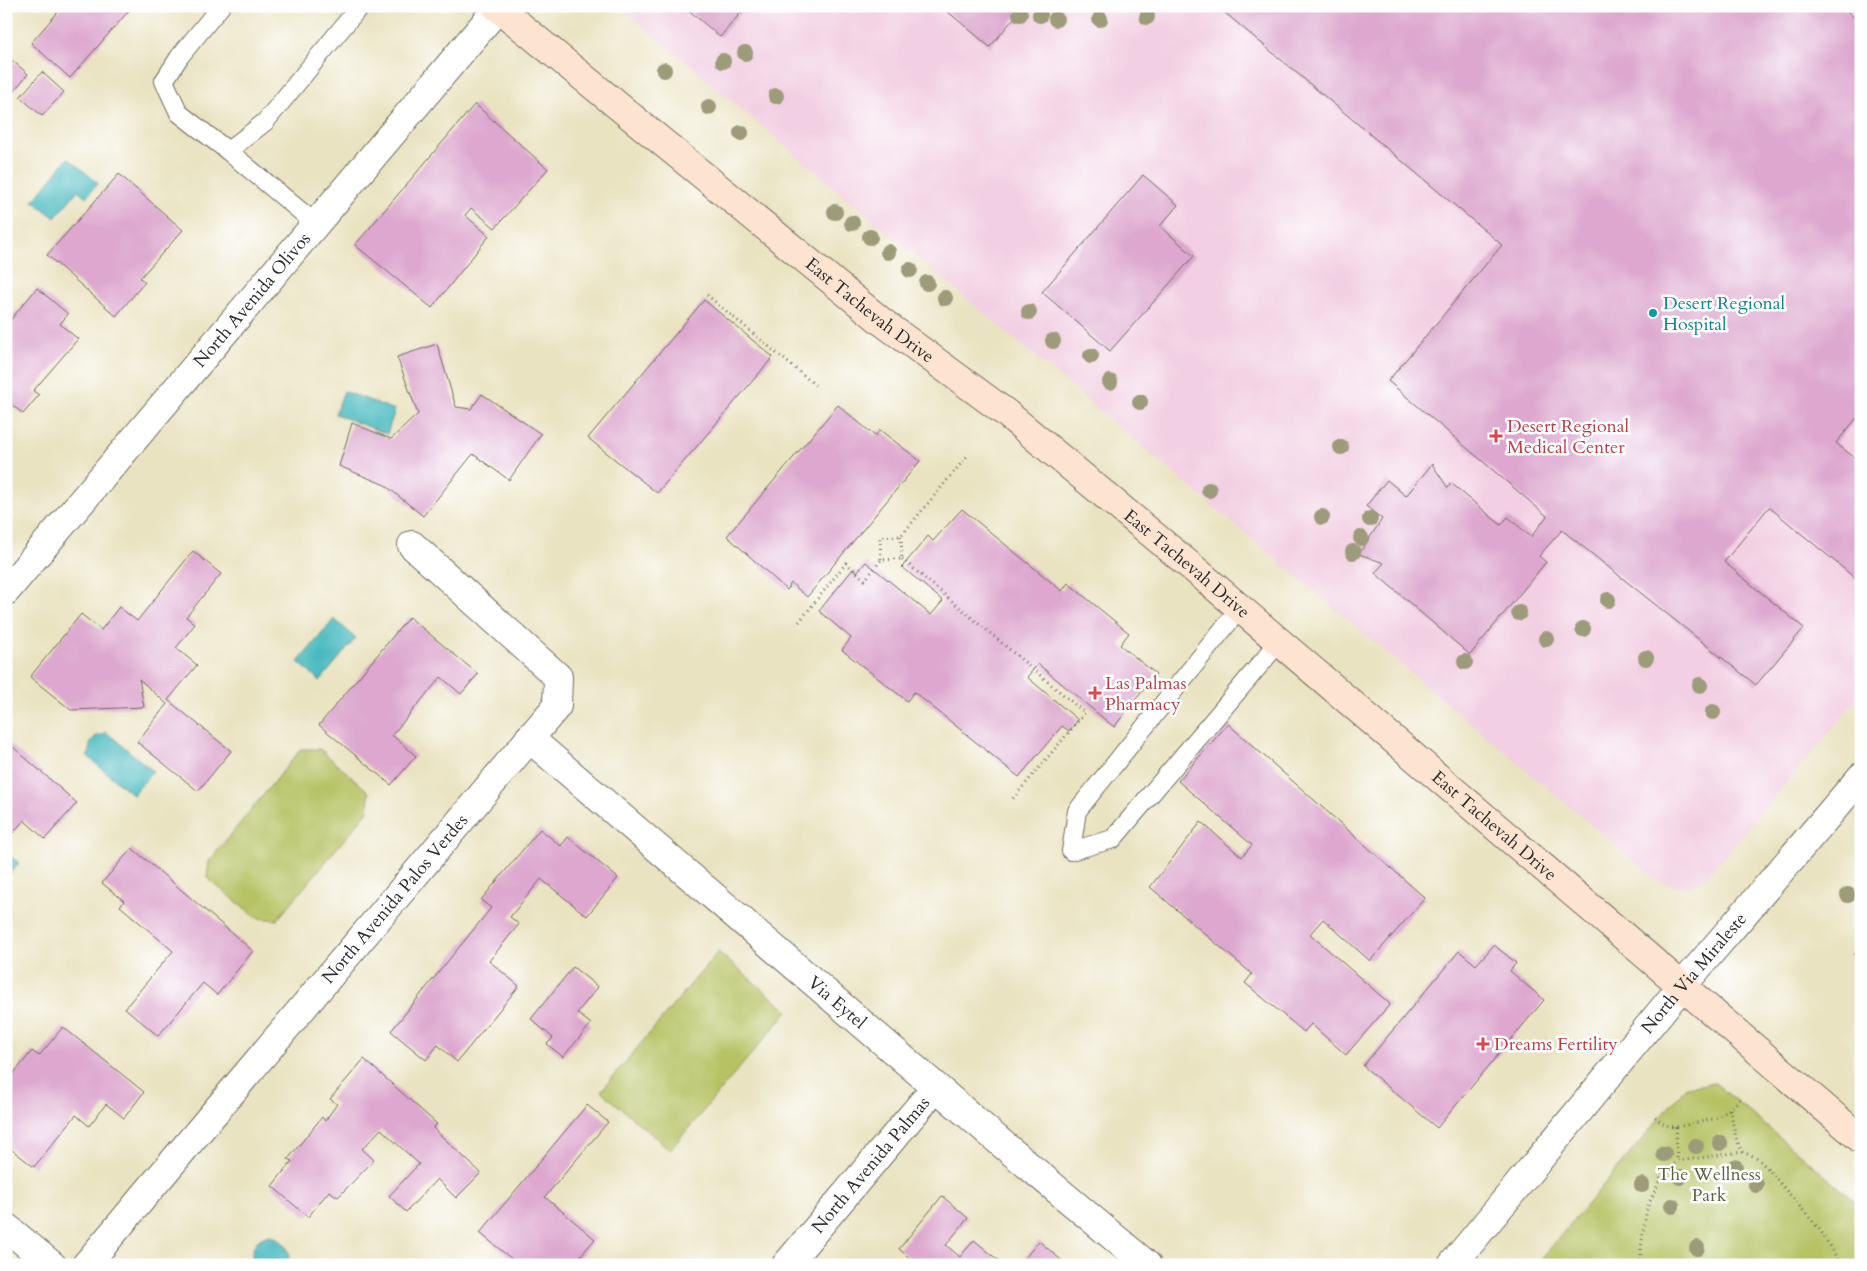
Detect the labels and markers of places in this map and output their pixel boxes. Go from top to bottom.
place label: Desert Regional Hospital [1663,291,1786,337]
marker: Desert Regional Hospital [1647,307,1659,319]
place label: Desert Regional Medical Center [1507,414,1630,460]
marker: Desert Regional Medical Center [1489,429,1503,443]
place label: Las Palmas Pharmacy [1105,671,1187,717]
marker: Las Palmas Pharmacy [1089,687,1101,699]
place label: Dreams Fertility [1494,1032,1618,1057]
marker: Dreams Fertility [1476,1037,1490,1051]

